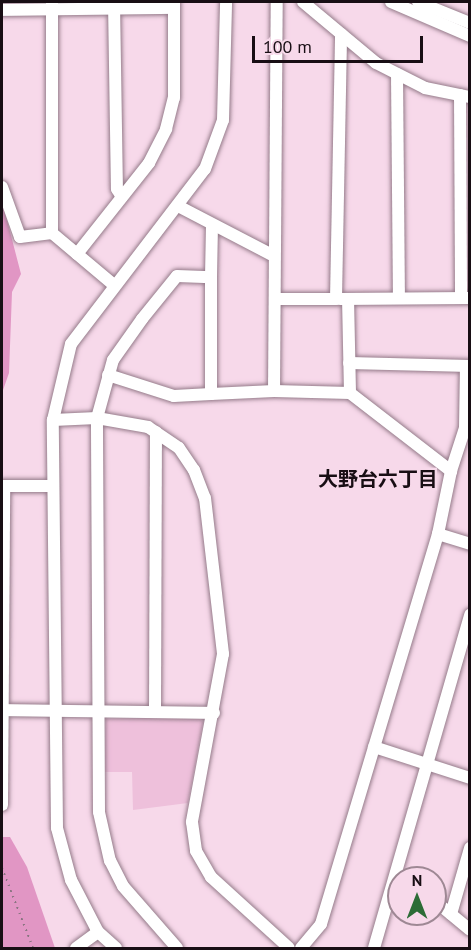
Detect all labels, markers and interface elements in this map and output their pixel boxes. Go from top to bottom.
scale bar [255,24,426,62]
text: 100 m [263,35,312,58]
district label: 大野台六丁目 [318,467,438,491]
north arrow [387,866,447,926]
text: N [412,870,422,890]

